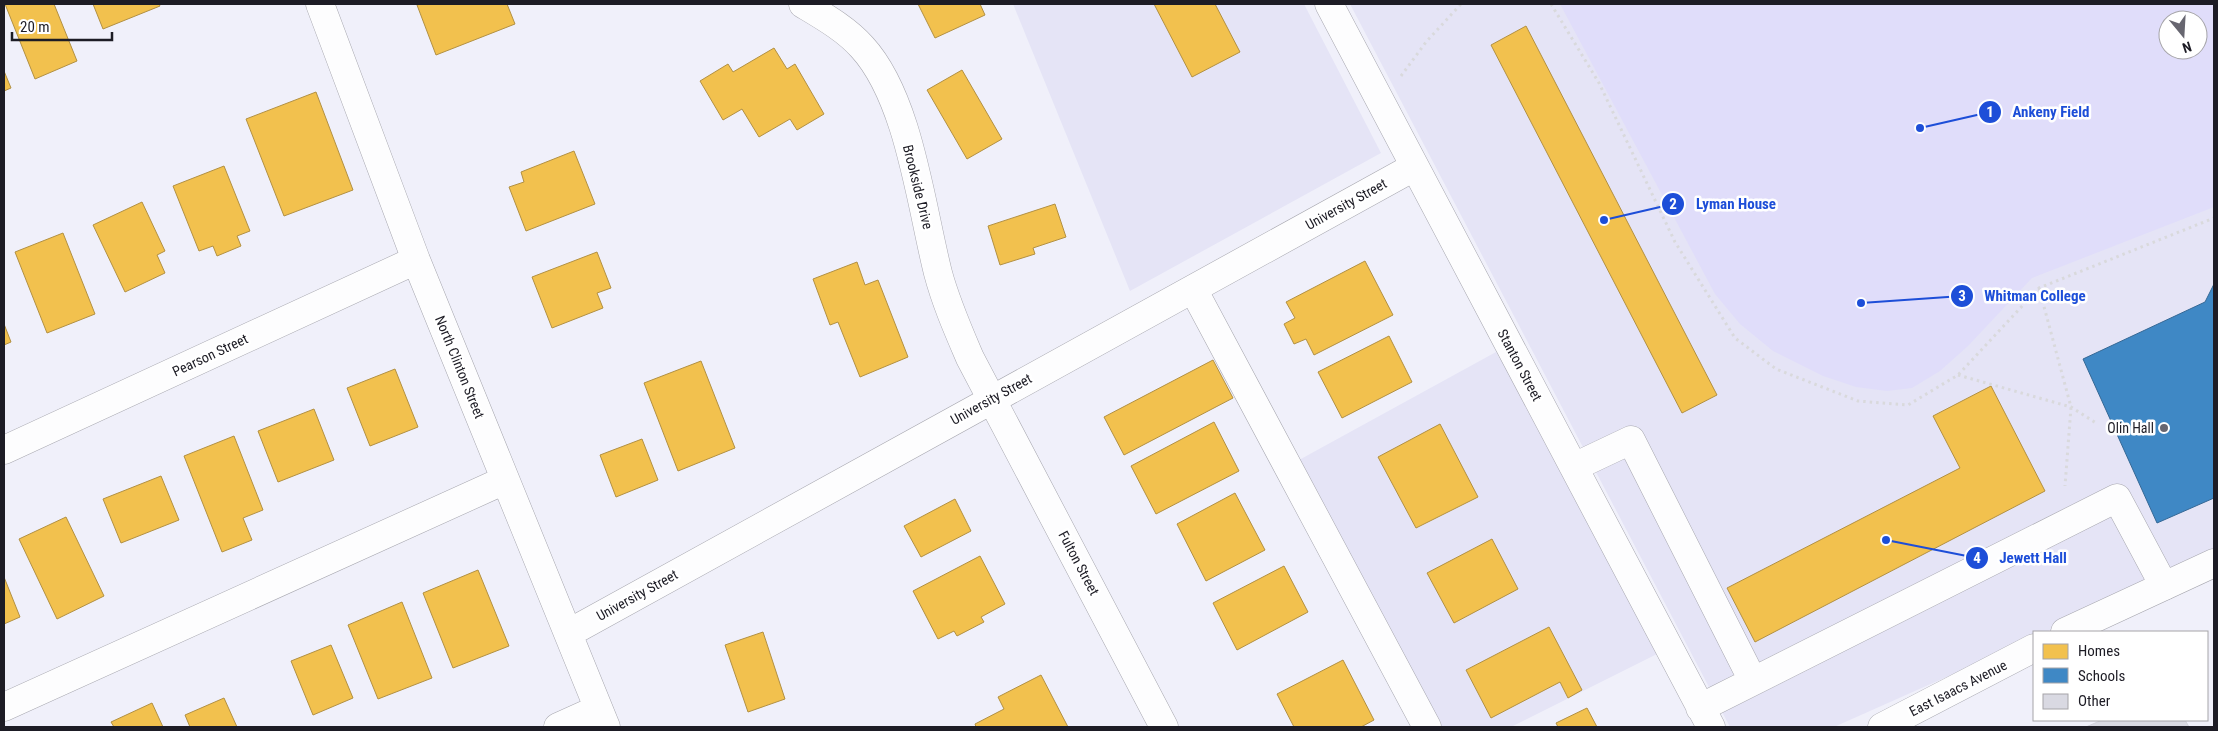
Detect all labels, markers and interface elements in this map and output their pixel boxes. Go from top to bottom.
scale bar [12,10,112,42]
north arrow [2158,10,2208,60]
text: 20 m [20,18,50,36]
text: N [2180,38,2194,56]
callout: Ankeny Field [1977,97,2100,127]
text: 1 [1986,103,1994,121]
text: Ankeny Field [2012,103,2090,121]
street label: Brookside Drive [900,143,936,231]
street label: University Street [1303,175,1389,233]
callout: Lyman House [1661,189,1786,219]
text: 2 [1669,195,1677,213]
text: Lyman House [1696,195,1776,213]
callout: Whitman College [1950,281,2096,311]
text: 3 [1958,287,1966,305]
text: Whitman College [1984,287,2086,305]
street label: North Clinton Street [432,313,488,421]
street label: Stanton Street [1494,326,1546,404]
street label: Pearson Street [170,331,250,379]
street label: University Street [948,370,1034,428]
place label: Olin Hall [2107,420,2154,436]
marker: Olin Hall [2158,422,2170,434]
street label: Fulton Street [1055,528,1103,598]
callout: Jewett Hall [1964,543,2077,573]
text: 4 [1973,549,1981,567]
text: Jewett Hall [1999,549,2067,567]
street label: University Street [594,566,680,624]
legend [2033,631,2208,721]
text: Homes [2078,642,2120,660]
street label: East Isaacs Avenue [1907,656,2010,719]
text: Schools [2078,667,2125,685]
text: Other [2078,692,2111,710]

